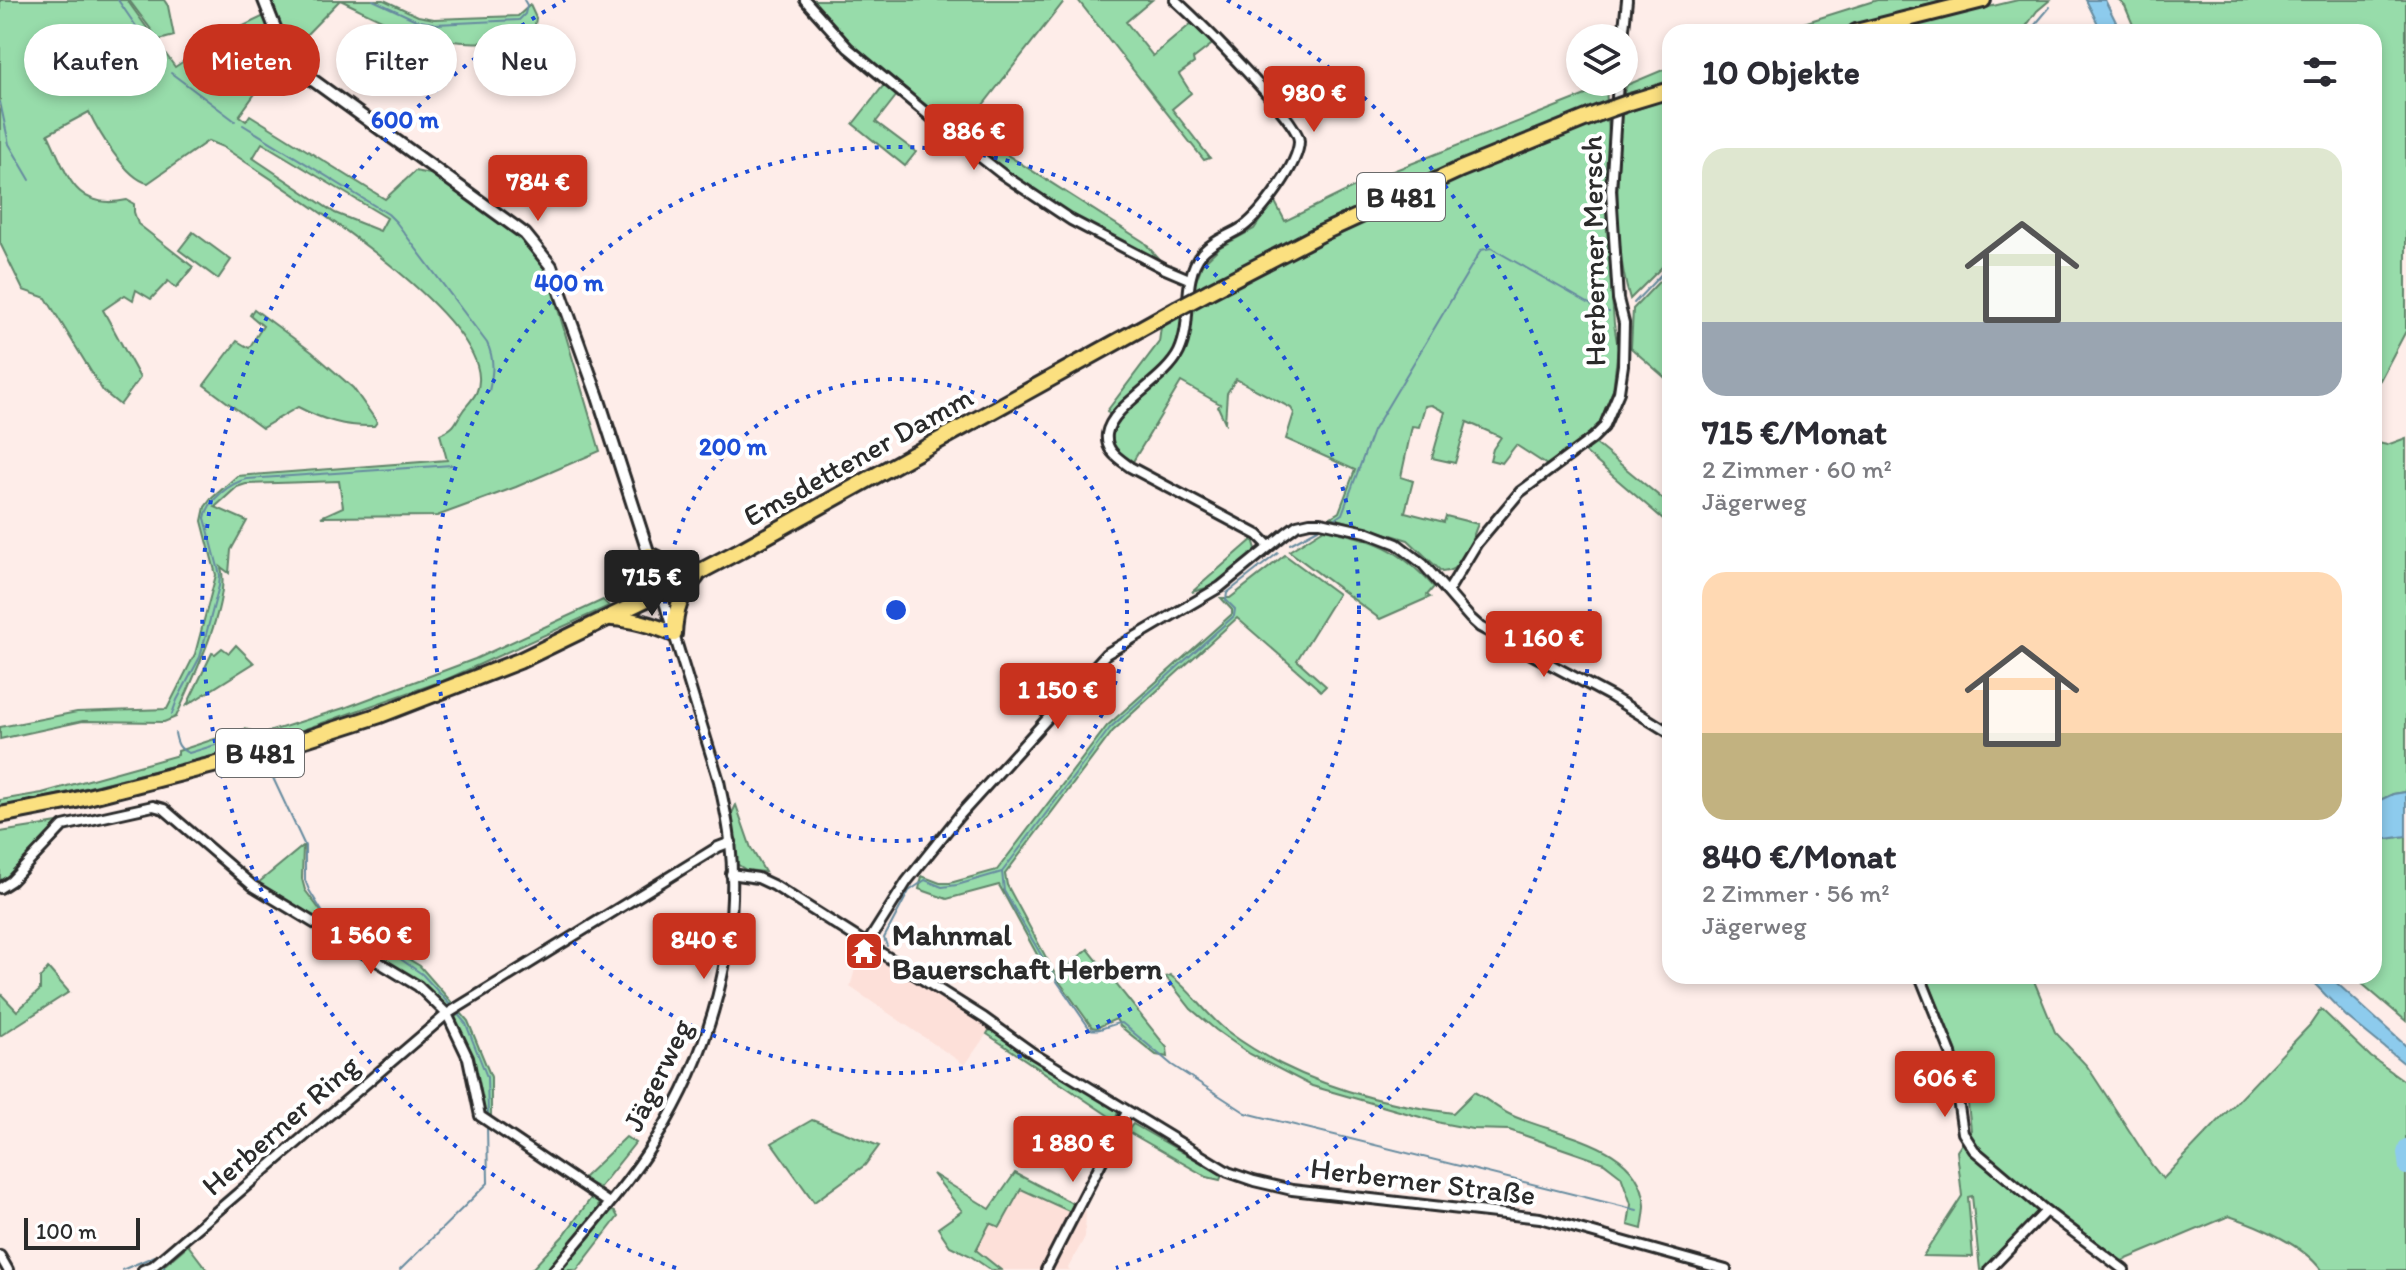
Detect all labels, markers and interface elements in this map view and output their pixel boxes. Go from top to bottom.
chip: Kaufen [24,24,167,96]
chip: Mieten [183,24,320,96]
chip: Filter [336,24,457,96]
chip: Neu [473,24,576,96]
map controls [1566,24,1638,96]
button: layers [1566,24,1638,96]
icon: filters [2298,50,2342,94]
text: 10 Objekte [1702,52,1860,93]
pin: 980 € [1258,66,1370,134]
text: 980 € [1282,76,1346,108]
pin: 886 € [918,104,1030,172]
text: 600 m [371,105,440,134]
text: 886 € [943,114,1005,146]
street label: Herberner Mersch [1572,135,1614,367]
pin: 784 € [482,155,594,223]
text: 784 € [506,165,570,197]
road number: B 481 [1357,173,1445,221]
icon: home [1950,200,2094,344]
text: 400 m [534,268,605,297]
street label: Emsdettener Damm [737,378,979,534]
text: 715 €/Monat [1702,412,1887,453]
text: 200 m [699,432,768,461]
text: 2 Zimmer · 60 m² [1702,453,1892,485]
text: Jägerweg [1702,485,1807,517]
pin: 715 € [596,550,708,618]
text: 715 € [622,560,682,592]
centre of rings [882,596,910,624]
pin: 1 160 € [1470,611,1618,679]
text: 1 160 € [1504,621,1584,653]
icon: home [1950,624,2094,768]
pin: 1 150 € [984,663,1132,731]
text: 1 150 € [1018,673,1098,705]
road number: B 481 [216,729,304,777]
text: 840 €/Monat [1702,836,1896,877]
text: 2 Zimmer · 56 m² [1702,877,1890,909]
pin: 1 560 € [297,908,445,976]
text: Jägerweg [1702,909,1807,941]
pin: 840 € [648,913,760,981]
place label: Mahnmal Bauerschaft Herbern [892,916,1163,987]
text: 1 560 € [330,918,412,950]
text: 840 € [671,923,737,955]
temple icon: Mahnmal Bauerschaft Herbern [843,930,885,972]
street label: Jägerweg [614,1012,700,1137]
street label: Herberner Ring [194,1046,367,1203]
pin: 606 € [1889,1051,2001,1119]
text: 606 € [1913,1061,1977,1093]
pin: 1 880 € [999,1116,1147,1184]
text: 1 880 € [1031,1126,1115,1158]
street label: Herberner Straße [1308,1149,1538,1213]
scale bar [24,1214,140,1250]
text: 100 m [36,1218,97,1245]

